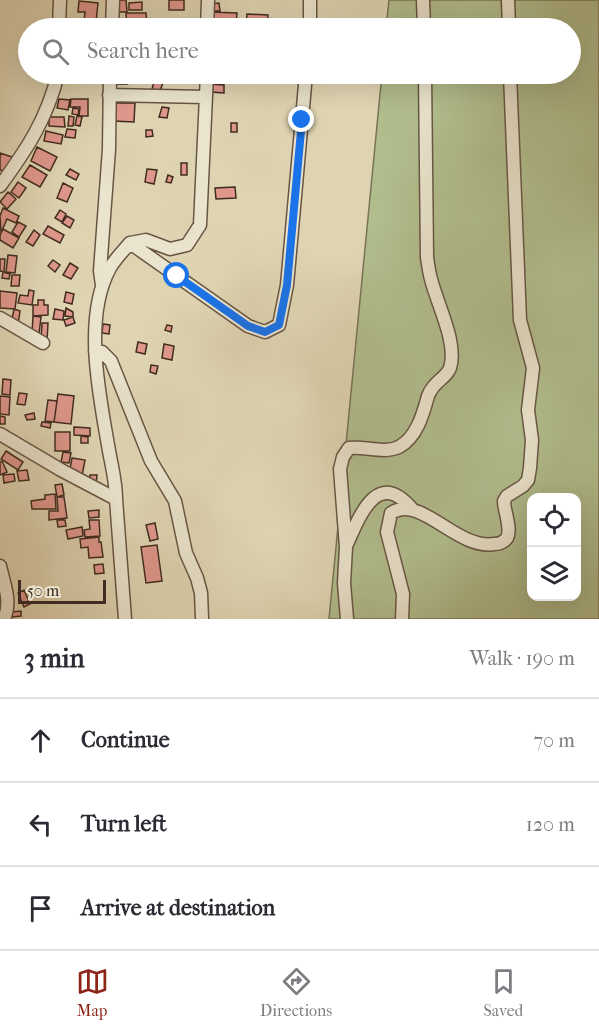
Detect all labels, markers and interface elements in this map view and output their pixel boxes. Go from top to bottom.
search box [18,18,581,84]
icon: search [39,35,72,68]
text: Search here [87,38,199,64]
route end [288,106,314,132]
route start [163,262,189,288]
map controls [527,493,581,601]
button: locate [527,493,581,547]
button: layers [527,547,581,601]
scale bar [18,577,106,604]
text: 50 m [27,581,59,600]
text: 3 min [24,643,85,674]
text: Walk · 190 m [469,647,575,670]
icon: ahead [24,724,57,757]
text: Continue [81,727,170,753]
text: 70 m [533,729,575,752]
icon: left [24,808,57,841]
text: Turn left [81,811,167,837]
text: 120 m [526,813,575,836]
icon: arrive [24,892,57,925]
text: Arrive at destination [81,895,275,921]
tab: Map [76,965,109,1020]
tab: Directions [260,965,332,1020]
tab: Saved [484,965,523,1020]

